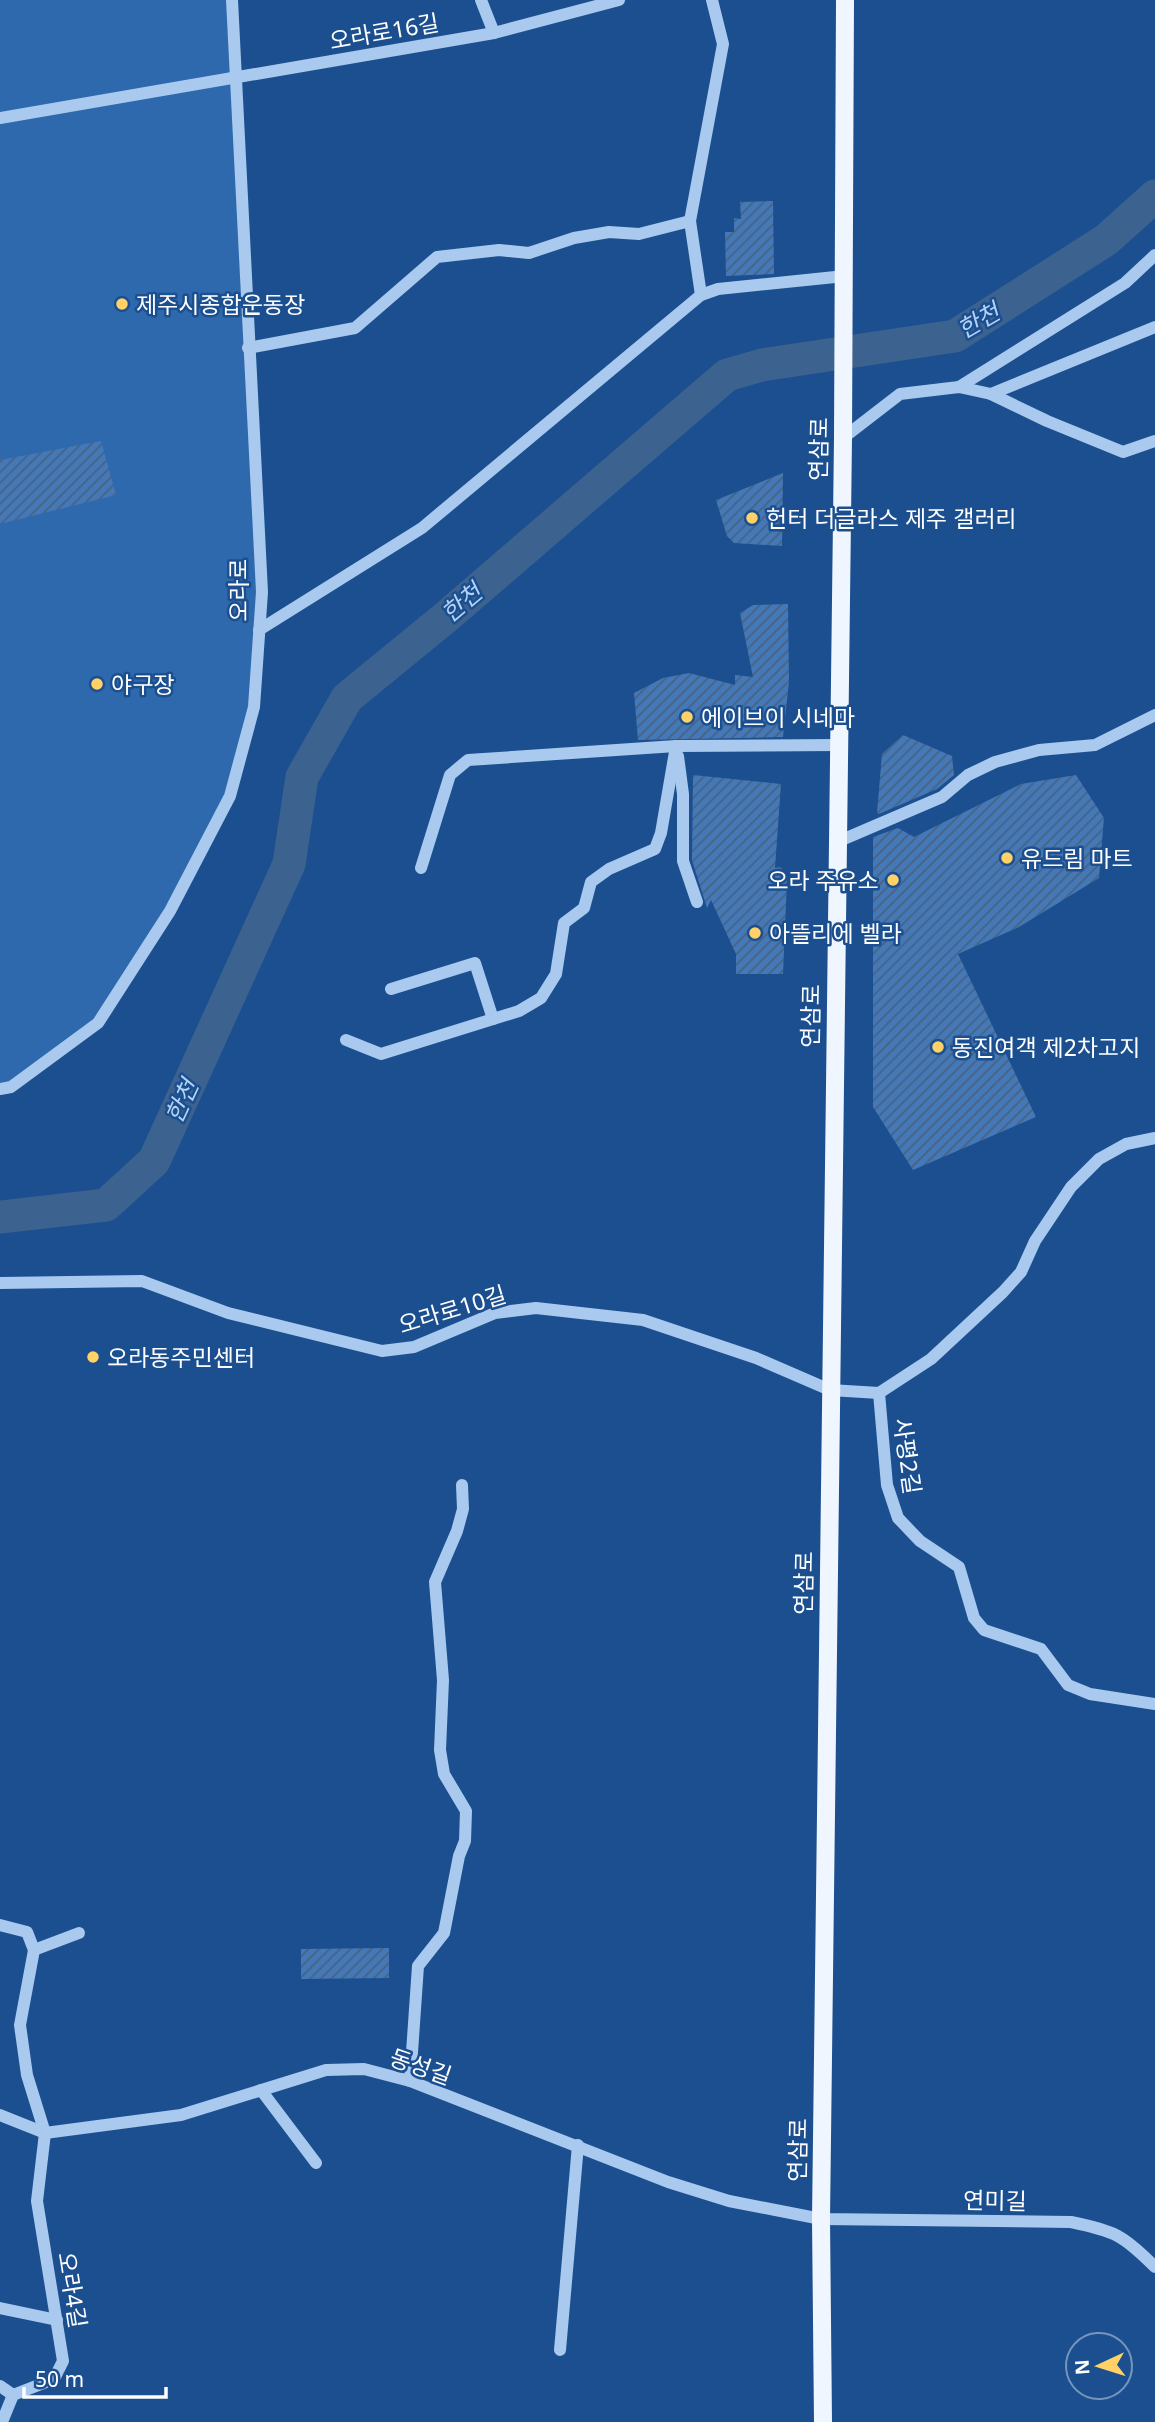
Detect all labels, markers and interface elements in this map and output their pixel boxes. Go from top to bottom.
street label: 오라로16길 [327,6,441,56]
place label: 제주시종합운동장 [136,288,305,320]
water label: 한천 [951,293,1008,345]
marker: 제주시종합운동장 [114,296,130,312]
street label: 연삼로 [801,417,835,481]
place label: 헌터 더글라스 제주 갤러리 [766,502,1017,534]
marker: 헌터 더글라스 제주 갤러리 [744,510,760,526]
street label: 오라로 [222,558,254,622]
water label: 한천 [433,573,491,629]
place label: 야구장 [111,668,174,700]
marker: 야구장 [89,676,105,692]
place label: 에이브이 시네마 [701,701,855,733]
marker: 에이브이 시네마 [679,709,695,725]
place label: 유드림 마트 [1021,842,1133,874]
marker: 유드림 마트 [999,850,1015,866]
place label: 오라 주유소 [767,864,879,896]
marker: 오라 주유소 [885,872,901,888]
place label: 아뜰리에 벨라 [769,917,902,949]
marker: 아뜰리에 벨라 [747,925,763,941]
street label: 연삼로 [793,984,827,1048]
place label: 동진여객 제2차고지 [952,1031,1140,1063]
marker: 동진여객 제2차고지 [930,1039,946,1055]
water label: 한천 [157,1071,207,1128]
street label: 오라로10길 [394,1277,510,1341]
place label: 오라동주민센터 [107,1341,255,1373]
marker: 오라동주민센터 [85,1349,101,1365]
street label: 사평2길 [887,1416,929,1496]
street label: 연삼로 [786,1551,820,1615]
street label: 동성길 [386,2041,456,2091]
street label: 연삼로 [780,2118,814,2182]
street label: 연미길 [963,2183,1027,2217]
street label: 오라4길 [51,2250,95,2330]
north arrow [1064,2331,1134,2401]
scale bar [24,2356,166,2400]
text: N [1069,2359,1096,2376]
text: 50 m [35,2365,84,2393]

